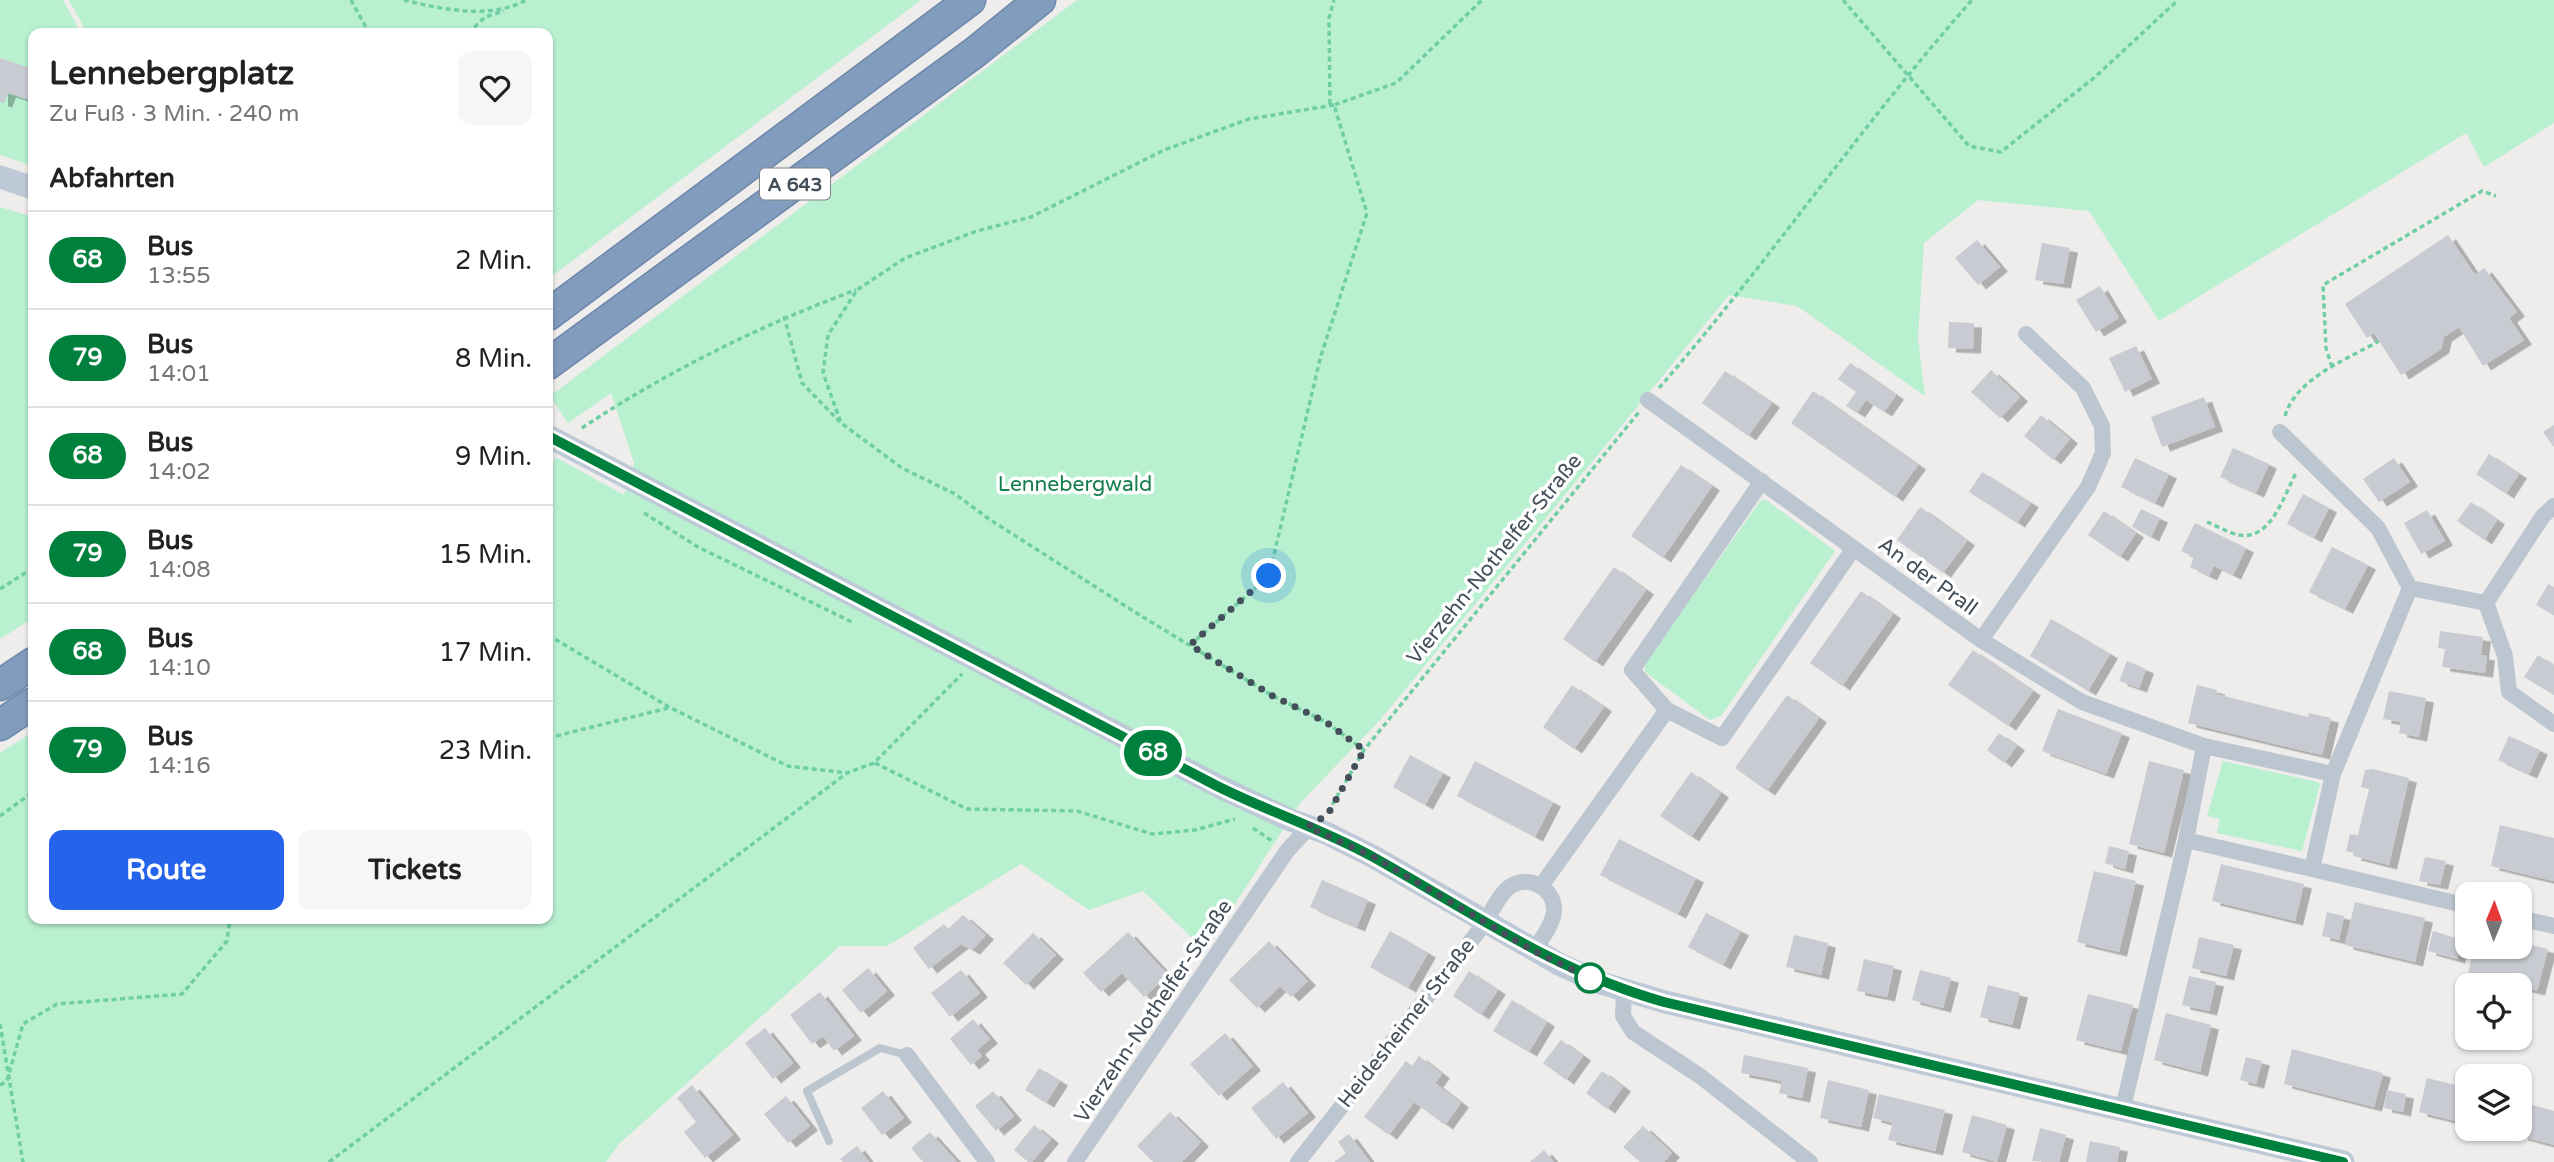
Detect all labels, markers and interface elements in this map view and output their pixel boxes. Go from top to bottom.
button: heart [458,51,532,125]
text: Lennebergplatz [49,54,294,93]
text: Zu Fuß · 3 Min. · 240 m [49,100,299,128]
text: Abfahrten [49,163,175,194]
road number: A 643 [760,168,830,200]
text: Bus [147,231,193,262]
text: 68 [72,245,103,274]
text: 2 Min. [455,245,532,276]
text: 13:55 [147,262,211,290]
text: Bus [147,329,193,360]
text: 79 [72,343,103,372]
text: 8 Min. [455,343,532,374]
text: 14:01 [147,360,211,388]
text: Bus [147,427,193,458]
text: 68 [72,441,103,470]
text: 9 Min. [455,441,532,472]
street label: Vierzehn-Nothelfer-Straße [1402,449,1587,670]
text: 14:02 [147,458,211,486]
park label: Lennebergwald [998,472,1152,497]
text: Bus [147,525,193,556]
street label: An der Prall [1873,532,1982,621]
text: 79 [72,539,103,568]
text: 15 Min. [439,539,532,570]
text: 14:08 [147,556,211,584]
your location [1251,558,1286,593]
text: Bus [147,623,193,654]
text: 68 [72,637,103,666]
text: 17 Min. [439,637,532,668]
text: 14:10 [147,654,211,682]
text: Bus [147,721,193,752]
line badge: 68 [1122,730,1184,776]
text: 79 [72,735,103,764]
text: 23 Min. [439,735,532,766]
text: 68 [1138,738,1168,767]
text: 14:16 [147,752,211,780]
button: Route [49,830,284,910]
button: Tickets [298,830,532,910]
north arrow [2455,882,2532,959]
map controls [2455,882,2532,1141]
street label: Vierzehn-Nothelfer-Straße [1069,895,1238,1128]
street label: Heidesheimer Straße [1333,934,1480,1113]
unlabelled marker [1575,963,1605,993]
button: locate [2455,973,2532,1050]
button: layers [2455,1064,2532,1141]

